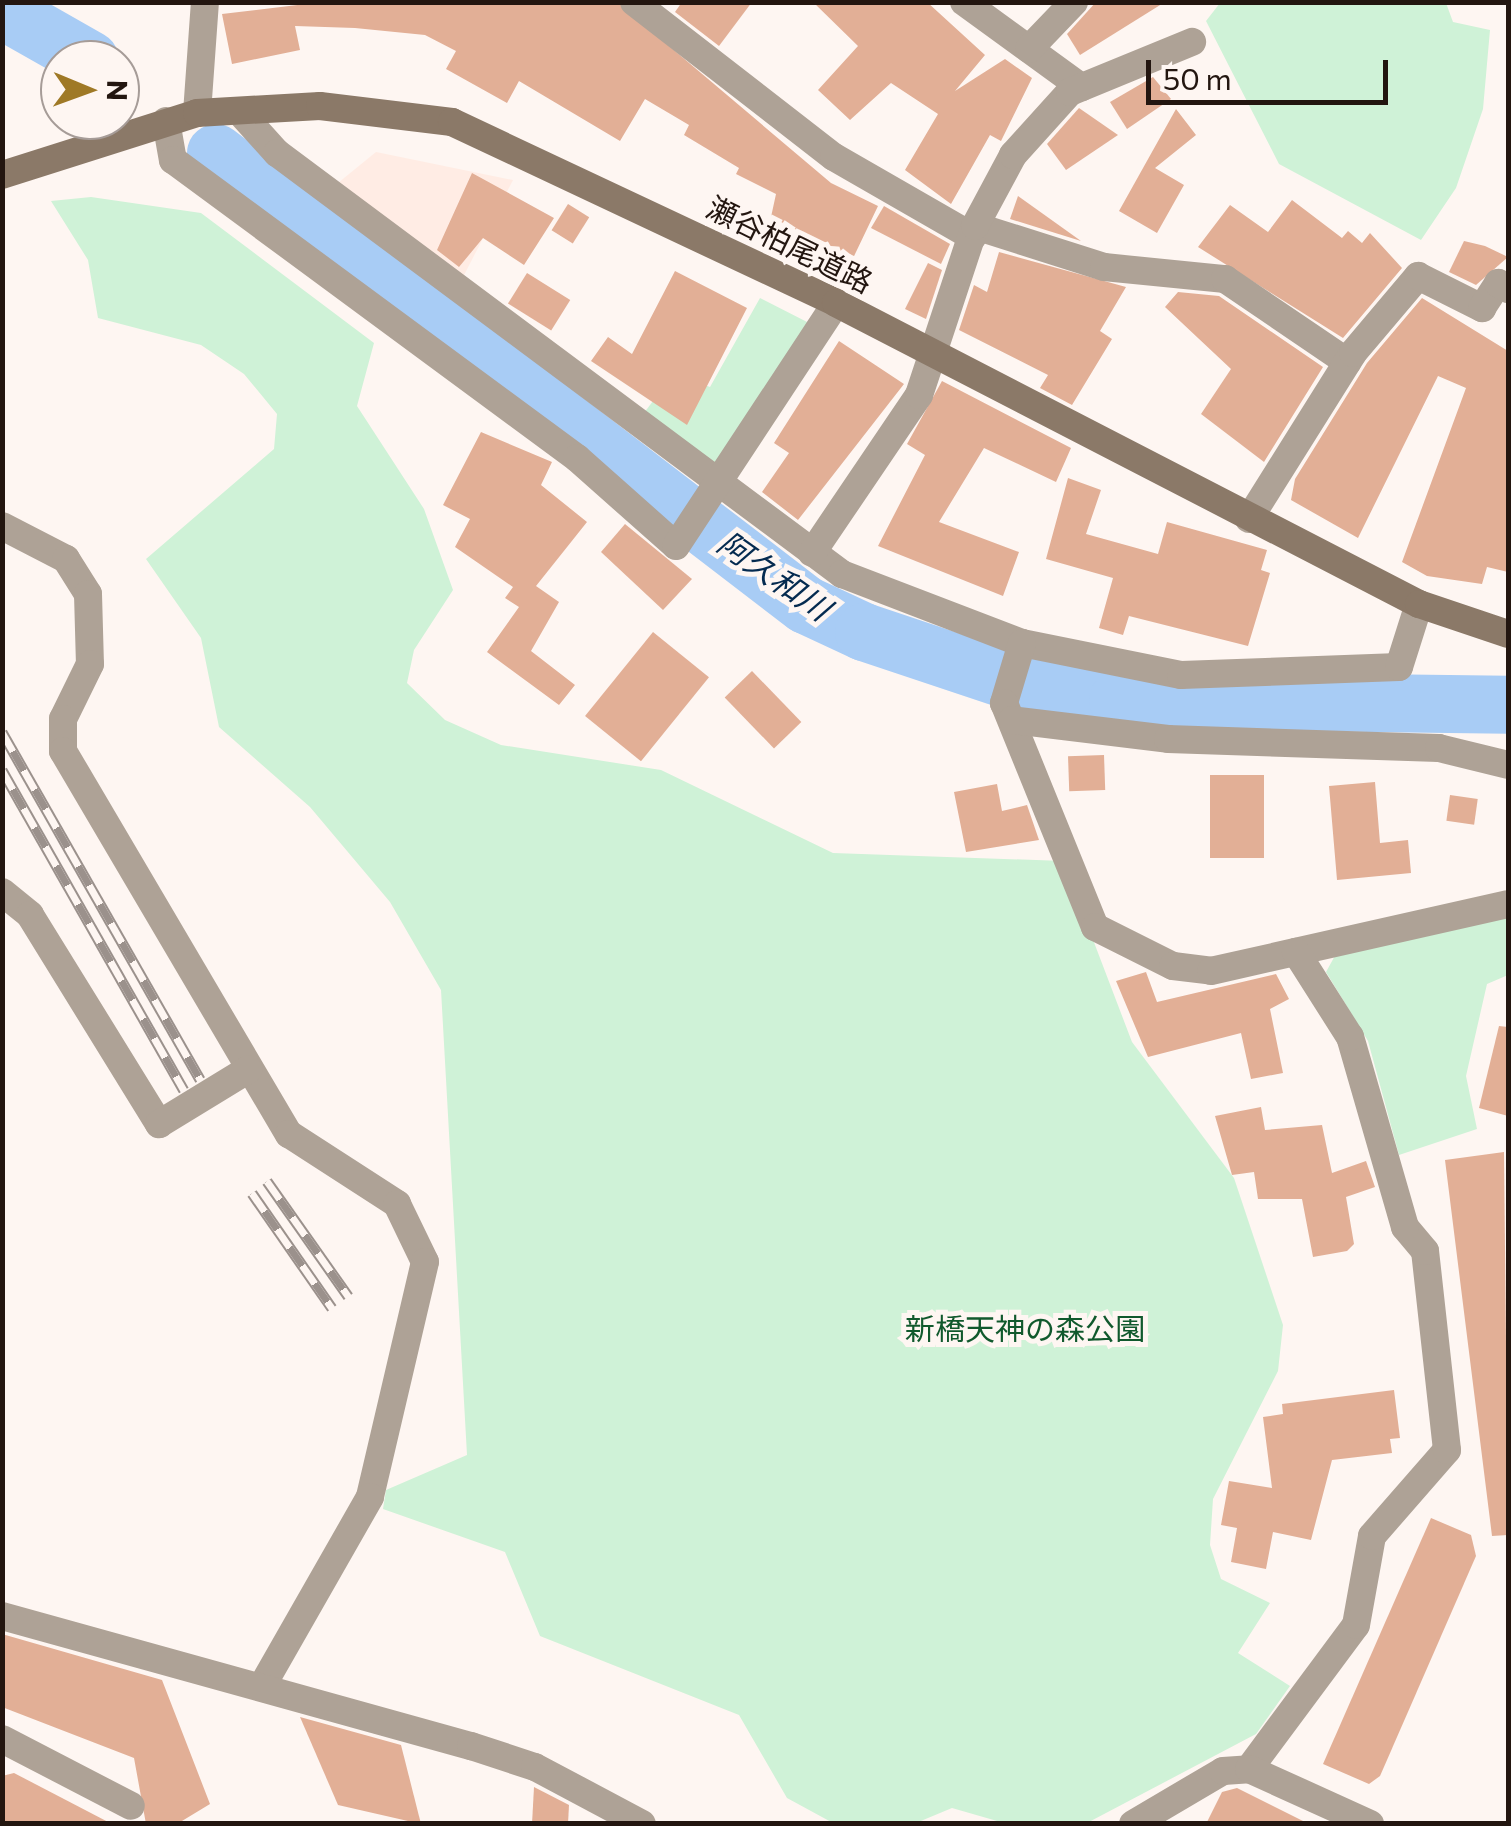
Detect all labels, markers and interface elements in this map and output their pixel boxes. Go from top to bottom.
north arrow [40,40,140,140]
scale bar [1151,40,1394,102]
text: 50 m [1163,59,1232,96]
text: N [101,80,135,101]
street label: 瀬谷柏尾道路 [701,188,879,300]
water label: 阿久和川 [712,523,838,627]
park label: 新橋天神の森公園 [905,1310,1145,1346]

